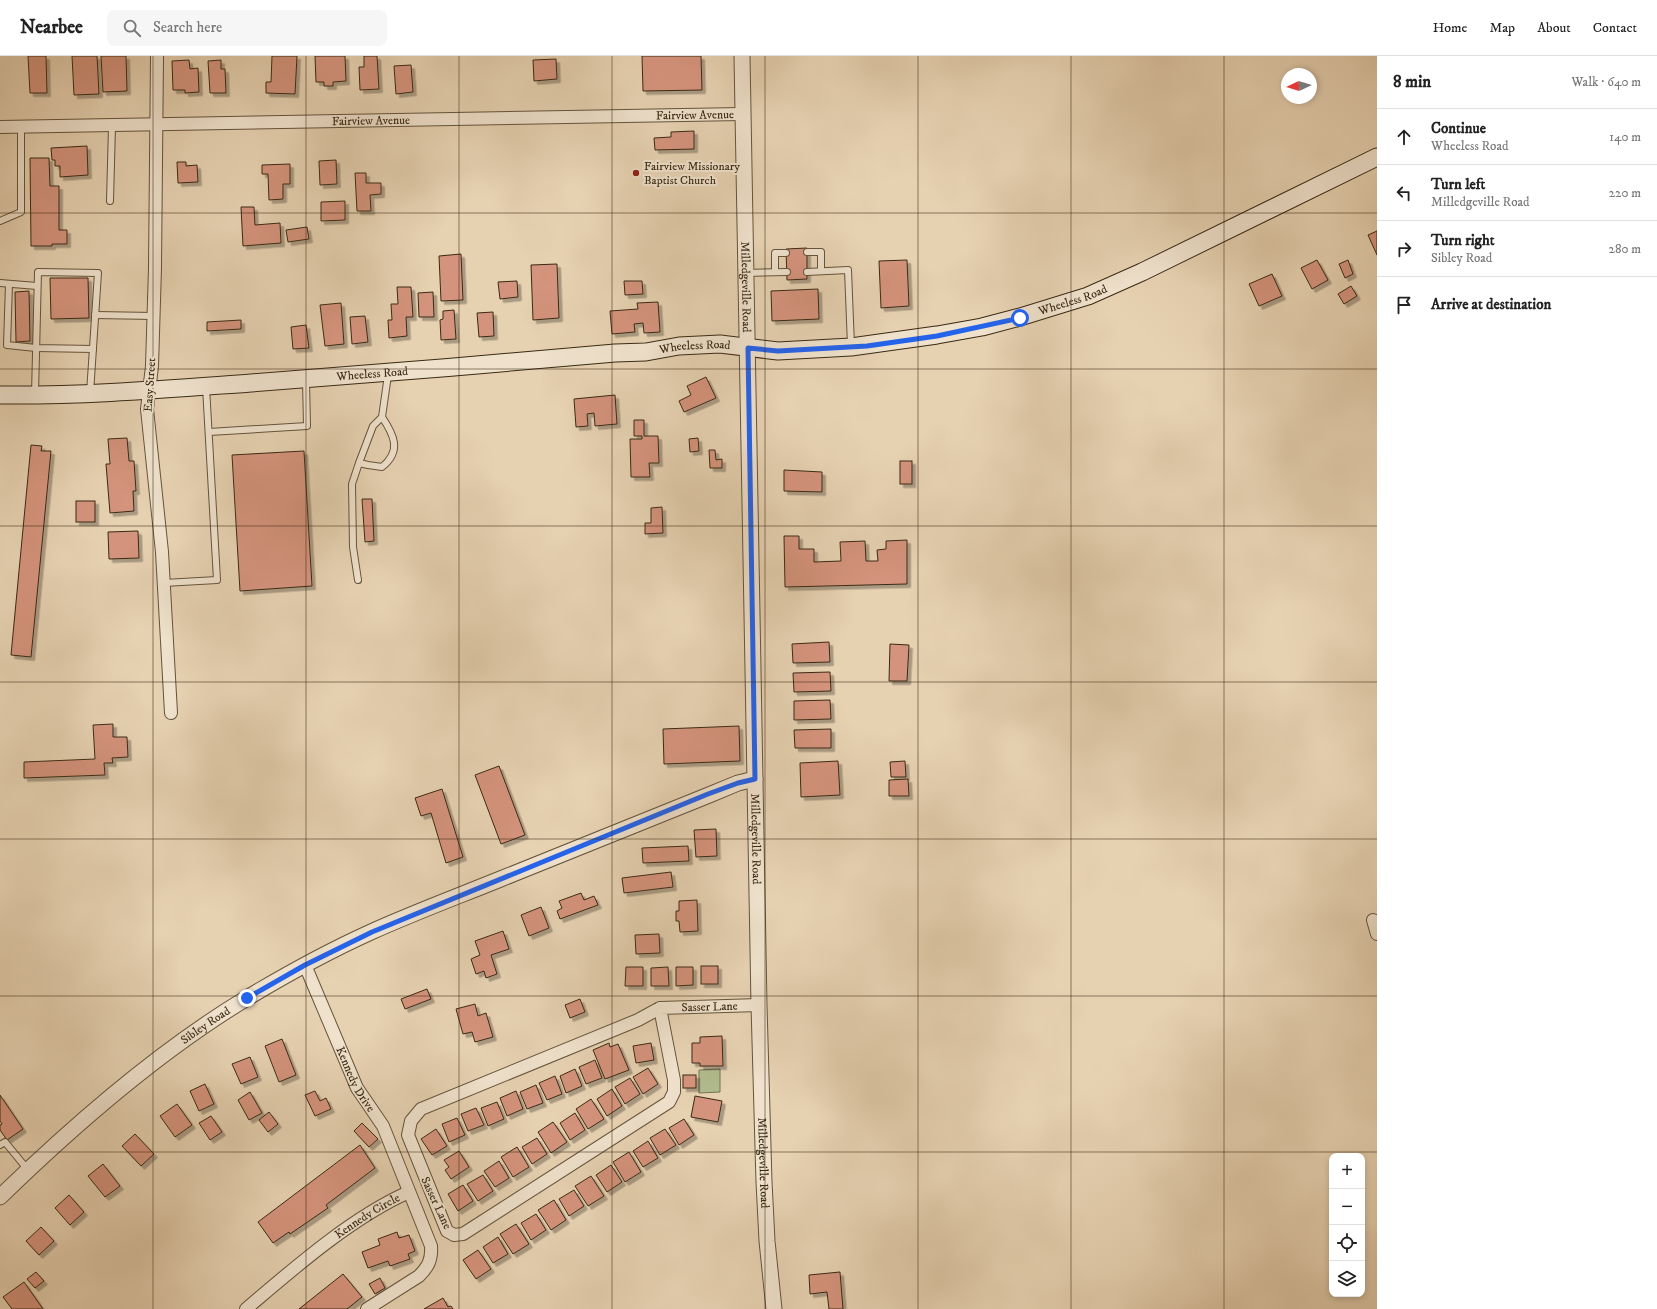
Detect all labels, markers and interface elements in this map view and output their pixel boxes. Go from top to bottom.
search box [107,10,387,46]
text: Nearbee [20,16,83,39]
icon: search [121,17,143,39]
text: Search here [153,18,222,37]
text: Home [1433,19,1467,37]
text: Map [1489,19,1515,37]
text: About [1537,19,1571,37]
text: Contact [1593,19,1637,37]
north arrow [1281,68,1317,104]
text: 8 min [1393,71,1431,93]
text: Walk · 640 m [1571,74,1641,90]
street label: Fairview Avenue [656,107,734,123]
street label: Fairview Avenue [332,112,410,129]
text: Continue [1431,119,1486,138]
icon: ahead [1393,126,1415,148]
text: 140 m [1609,129,1641,145]
text: Wheeless Road [1431,138,1508,154]
place label: Fairview Missionary Baptist Church [644,159,740,188]
marker: Fairview Missionary Baptist Church [631,168,641,178]
text: Turn left [1431,175,1485,194]
icon: left [1393,182,1415,204]
text: 220 m [1609,185,1641,201]
text: Milledgeville Road [1431,194,1530,210]
text: Turn right [1431,231,1494,250]
icon: right [1393,238,1415,260]
street label: Milledgeville Road [738,241,754,333]
text: 280 m [1609,241,1641,257]
text: Sibley Road [1431,250,1492,266]
street label: Wheeless Road [1036,281,1109,319]
icon: arrive [1393,294,1415,316]
text: Arrive at destination [1431,295,1551,314]
route start [1011,309,1029,327]
street label: Wheeless Road [657,336,731,357]
street label: Easy Street [141,357,159,413]
street label: Wheeless Road [335,363,409,384]
street label: Milledgeville Road [748,793,764,885]
route end [238,989,256,1007]
street label: Sasser Lane [681,998,738,1015]
street label: Sibley Road [178,1003,233,1047]
street label: Kennedy Drive [333,1044,379,1115]
street label: Milledgeville Road [755,1117,773,1209]
map controls [1329,1153,1365,1297]
button: + [1329,1153,1365,1189]
street label: Sasser Lane [417,1174,455,1232]
button: − [1329,1189,1365,1225]
street label: Kennedy Circle [332,1190,402,1242]
button: locate [1329,1225,1365,1261]
button: layers [1329,1261,1365,1297]

